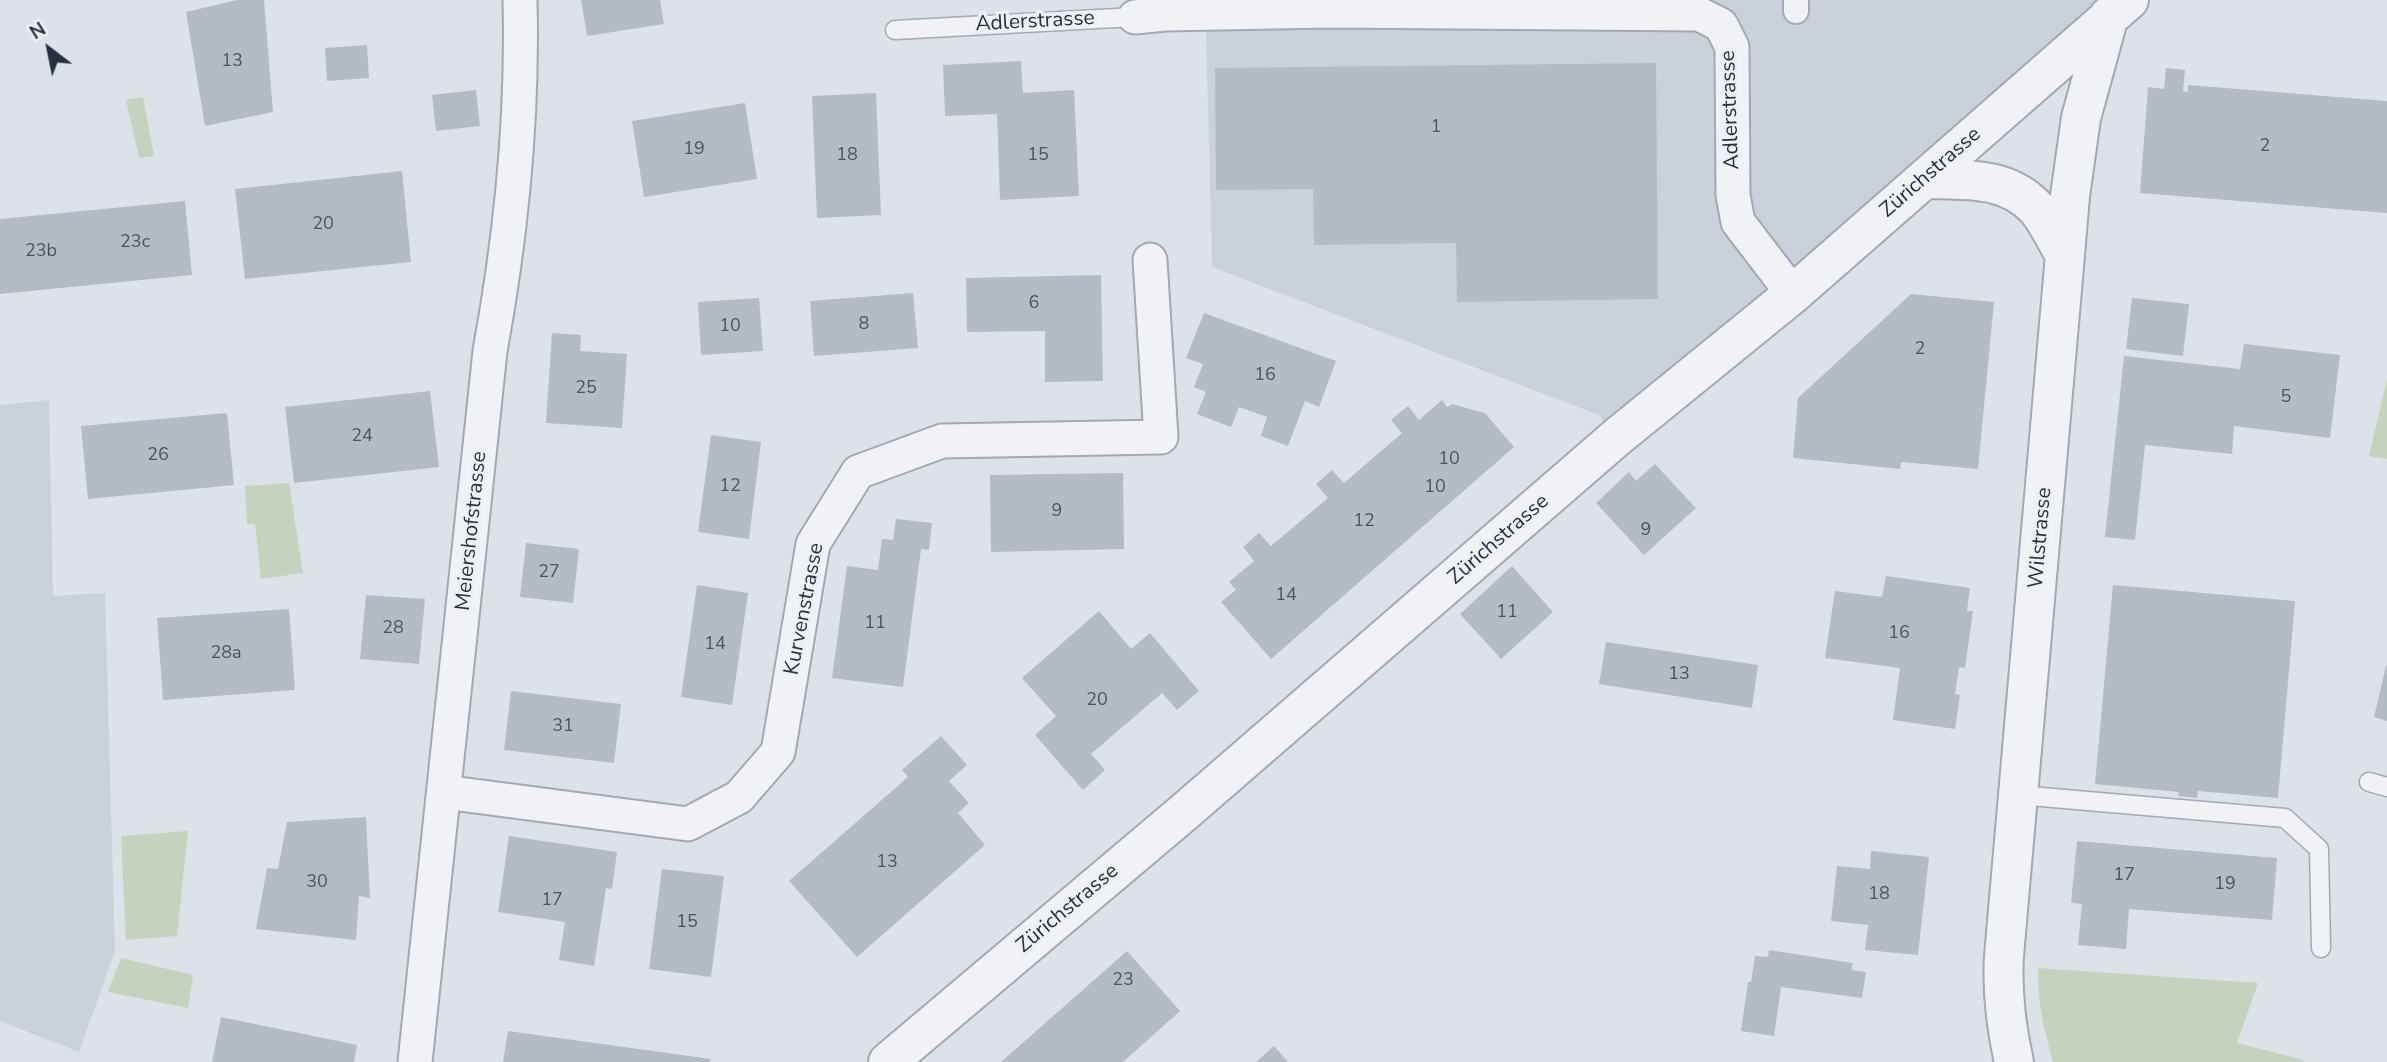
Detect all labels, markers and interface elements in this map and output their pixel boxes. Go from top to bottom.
street label: Adlerstrasse [975,6,1095,38]
north arrow [14,14,84,84]
text: N [25,16,51,46]
street label: Adlerstrasse [1716,50,1746,170]
house number: 13 [221,51,243,73]
house number: 1 [1431,117,1441,139]
street label: Zürichstrasse [1875,122,1987,224]
house number: 2 [2260,136,2270,158]
house number: 19 [683,139,705,161]
house number: 18 [836,145,858,167]
house number: 15 [1027,145,1049,167]
house number: 20 [312,214,334,236]
house number: 23c [120,232,150,254]
house number: 23b [25,241,57,263]
house number: 6 [1029,293,1039,315]
house number: 8 [859,314,869,336]
house number: 10 [719,316,741,338]
house number: 2 [1915,339,1925,361]
house number: 16 [1254,365,1276,387]
house number: 25 [575,378,597,400]
house number: 5 [2281,387,2291,409]
house number: 24 [351,426,373,448]
house number: 26 [147,445,169,467]
house number: 10 [1438,449,1460,471]
street label: Meiershofstrasse [451,450,493,612]
house number: 12 [719,476,741,498]
house number: 10 [1424,477,1446,499]
street label: Wilstrasse [2024,486,2058,590]
street label: Zürichstrasse [1443,489,1555,591]
house number: 9 [1052,501,1062,523]
house number: 12 [1353,511,1375,533]
house number: 9 [1641,520,1651,542]
street label: Kurvenstrasse [780,541,830,677]
house number: 27 [538,562,560,584]
house number: 14 [1275,585,1297,607]
house number: 11 [1496,602,1518,624]
house number: 11 [864,613,886,635]
house number: 28 [382,618,404,640]
house number: 16 [1888,623,1910,645]
house number: 14 [704,634,726,656]
house number: 28a [210,643,242,665]
house number: 13 [1668,664,1690,686]
house number: 20 [1086,690,1108,712]
house number: 31 [552,716,574,738]
house number: 13 [876,852,898,874]
street label: Zürichstrasse [1012,859,1124,959]
house number: 17 [2113,865,2135,887]
house number: 30 [306,872,328,894]
house number: 19 [2214,874,2236,896]
house number: 18 [1868,884,1890,906]
house number: 17 [541,890,563,912]
house number: 15 [676,912,698,934]
house number: 23 [1112,970,1134,992]

